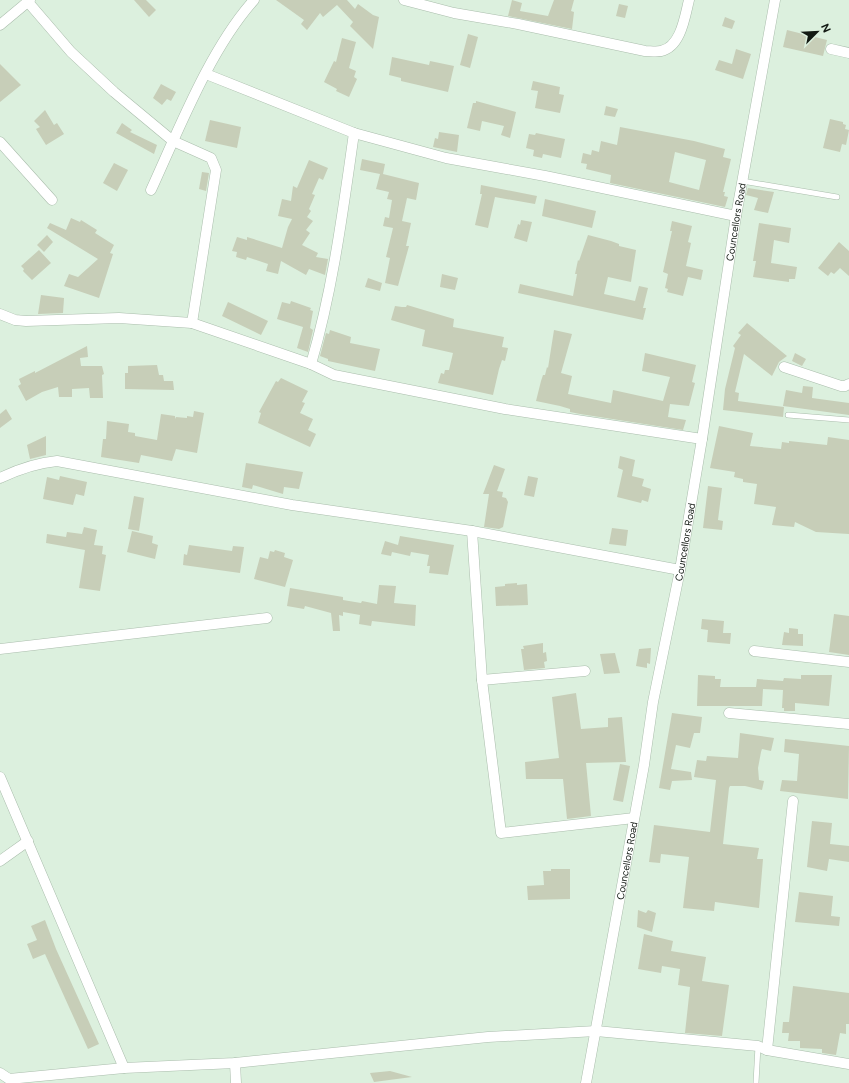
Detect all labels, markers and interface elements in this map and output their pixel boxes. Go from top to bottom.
north arrow [797,12,837,52]
text: N [818,22,833,35]
street label: Councellors Road [723,182,748,262]
street label: Councellors Road [671,502,698,582]
street label: Councellors Road [613,821,640,901]

